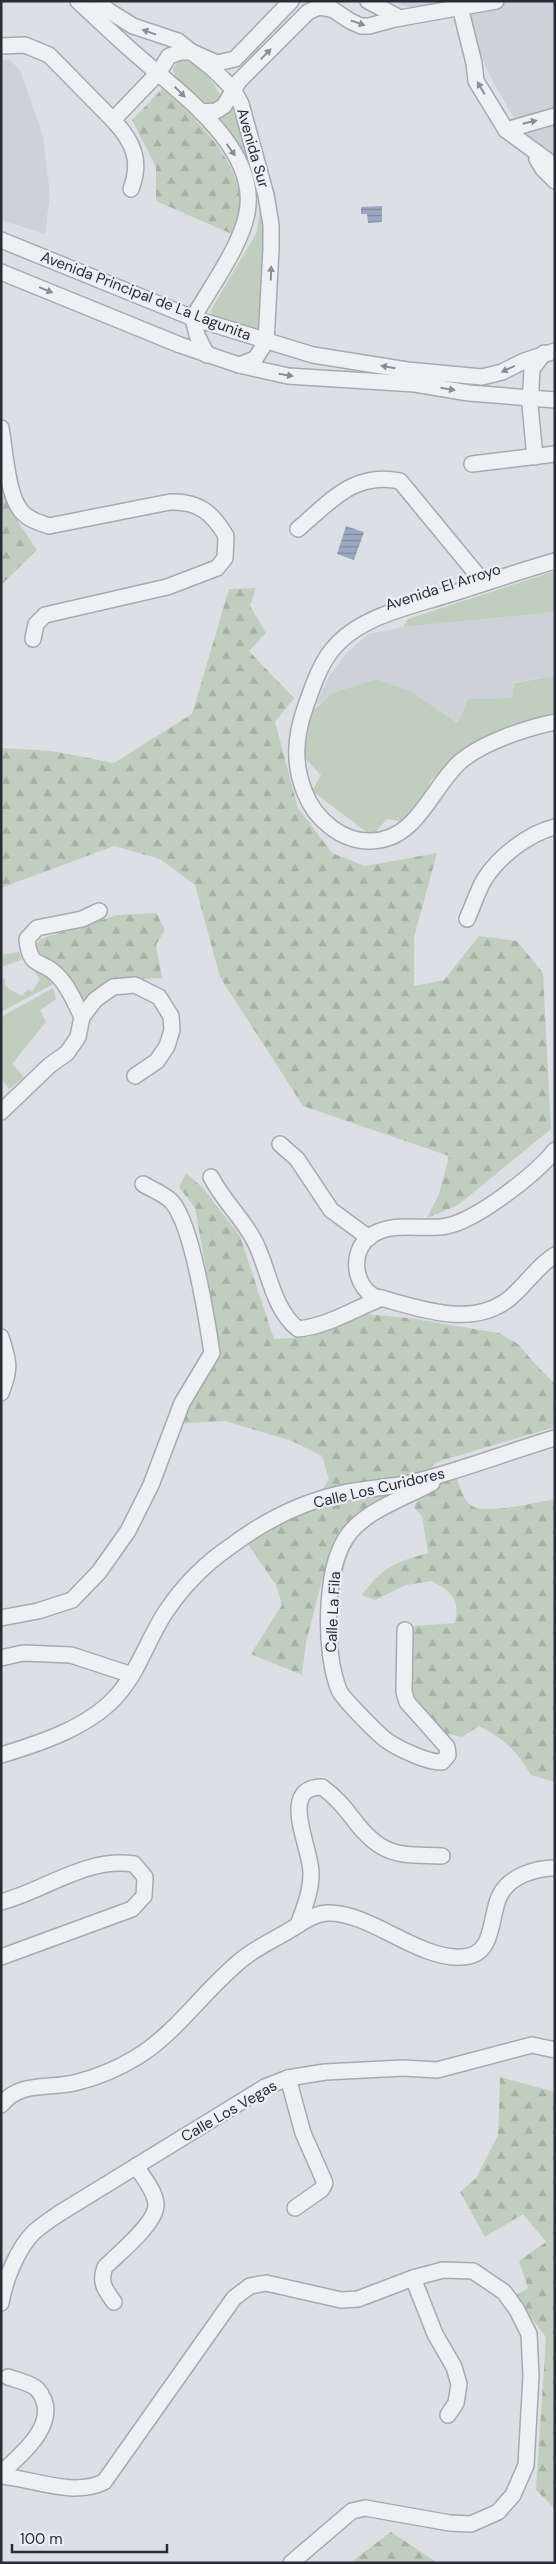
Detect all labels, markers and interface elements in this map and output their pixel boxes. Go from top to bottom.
one-way arrow [350,20,365,28]
one-way arrow [141,27,156,35]
one-way arrow [260,48,272,60]
one-way arrow [476,81,485,95]
one-way arrow [174,85,186,97]
street label: Avenida Sur [232,106,274,191]
one-way arrow [523,118,538,126]
one-way arrow [226,143,237,156]
street label: Avenida Principal de La Lagunita [38,247,254,345]
one-way arrow [267,265,275,281]
one-way arrow [39,287,54,294]
one-way arrow [379,362,395,370]
one-way arrow [501,365,515,373]
one-way arrow [279,372,295,380]
one-way arrow [440,386,456,394]
street label: Avenida El Arroyo [383,559,503,615]
street label: Calle Los Curidores [311,1463,447,1513]
street label: Calle La Fila [321,1571,345,1653]
street label: Calle Los Vegas [177,2075,281,2147]
scale bar [12,2522,168,2554]
text: 100 m [20,2529,63,2549]

